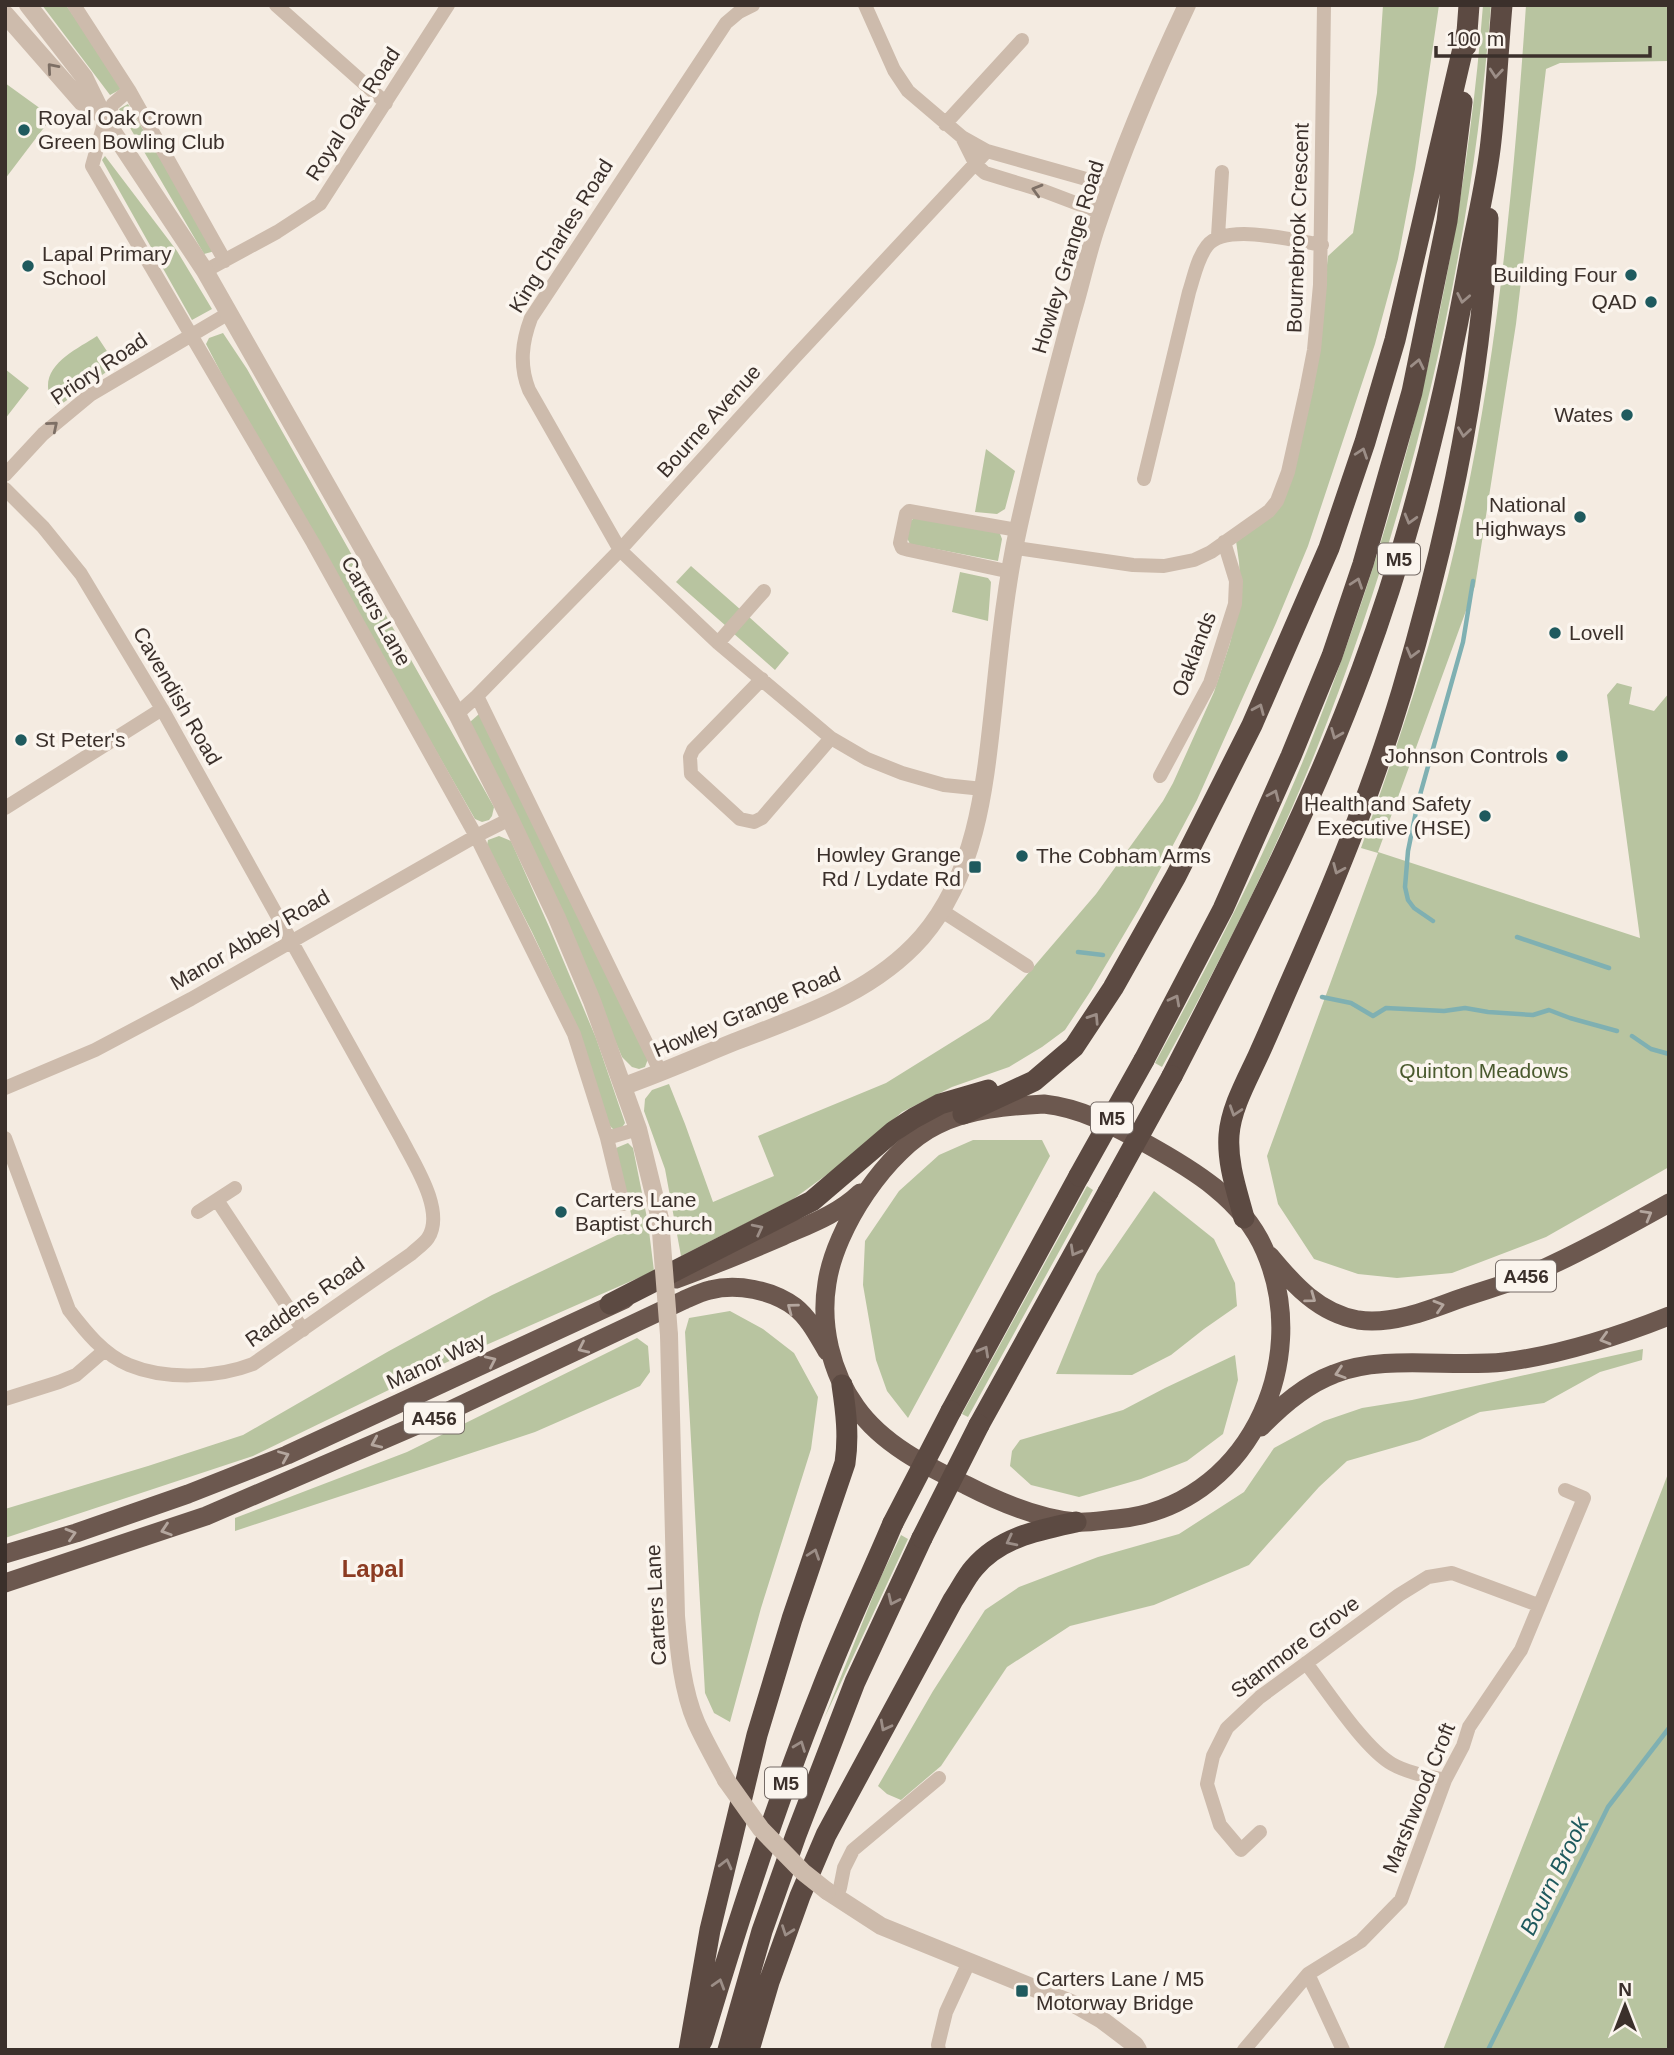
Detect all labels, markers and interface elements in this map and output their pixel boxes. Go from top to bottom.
scale bar [1436,14,1650,58]
text: 100 m [1446,27,1504,50]
street label: Royal Oak Road [301,43,404,185]
one-way arrow [48,63,60,76]
one-way arrow [1489,68,1504,79]
place label: Royal Oak Crown Green Bowling Club [38,106,225,153]
marker: Royal Oak Crown Green Bowling Club [16,122,32,138]
street label: Bournebrook Crescent [1282,122,1313,333]
street label: King Charles Road [504,155,617,317]
street label: Howley Grange Road [1027,157,1108,356]
one-way arrow [1032,183,1044,198]
place label: Lapal Primary School [42,242,172,289]
marker: Lapal Primary School [20,258,36,274]
place label: Building Four [1493,263,1617,286]
marker: Building Four [1623,267,1639,283]
place label: QAD [1591,290,1637,313]
one-way arrow [1456,292,1471,304]
marker: QAD [1643,294,1659,310]
street label: Priory Road [46,328,151,409]
one-way arrow [1409,358,1424,370]
street label: Bourne Avenue [652,360,765,482]
place label: Wates [1554,403,1613,426]
marker: Wates [1619,407,1635,423]
one-way arrow [45,422,58,435]
one-way arrow [1457,426,1472,438]
one-way arrow [1354,447,1368,459]
place label: National Highways [1475,493,1566,540]
marker: National Highways [1572,509,1588,525]
one-way arrow [1403,513,1418,525]
road number: M5 [1378,544,1420,574]
street label: Carters Lane [337,552,416,669]
one-way arrow [1349,577,1363,589]
street label: Oaklands [1167,608,1220,699]
place label: Lovell [1569,621,1624,644]
street label: Cavendish Road [129,623,226,769]
marker: Lovell [1547,625,1563,641]
one-way arrow [1406,647,1420,659]
one-way arrow [1251,704,1265,716]
place label: St Peter's [35,728,125,751]
one-way arrow [1331,728,1345,740]
marker: St Peter's [13,732,29,748]
place label: Johnson Controls [1385,744,1548,767]
marker: Johnson Controls [1554,748,1570,764]
one-way arrow [1266,789,1280,802]
place label: Health and Safety Executive (HSE) [1304,792,1471,839]
marker: Health and Safety Executive (HSE) [1477,808,1493,824]
place label: Howley Grange Rd / Lydate Rd [816,843,961,890]
place label: The Cobham Arms [1036,844,1211,867]
marker: The Cobham Arms [1014,848,1030,864]
marker: Howley Grange Rd / Lydate Rd [967,859,983,875]
one-way arrow [1333,862,1347,874]
street label: Manor Abbey Road [166,885,333,994]
street label: Howley Grange Road [650,962,844,1061]
one-way arrow [1167,994,1181,1007]
one-way arrow [1086,1012,1099,1025]
park label: Quinton Meadows [1399,1059,1569,1082]
road number: M5 [1091,1102,1133,1134]
one-way arrow [1229,1105,1244,1117]
place label: Carters Lane Baptist Church [575,1188,713,1235]
marker: Carters Lane Baptist Church [553,1204,569,1220]
one-way arrow [1640,1210,1652,1223]
one-way arrow [751,1223,763,1237]
one-way arrow [1070,1244,1083,1257]
street label: Raddens Road [241,1252,369,1351]
road number: A456 [1496,1260,1556,1292]
one-way arrow [1303,1290,1316,1302]
one-way arrow [1432,1300,1445,1314]
one-way arrow [788,1303,800,1316]
street label: Manor Way [383,1327,489,1393]
one-way arrow [1599,1330,1611,1345]
one-way arrow [578,1340,590,1354]
one-way arrow [976,1346,989,1358]
one-way arrow [484,1355,496,1369]
one-way arrow [1334,1364,1346,1379]
road number: A456 [404,1402,464,1434]
one-way arrow [371,1435,383,1449]
one-way arrow [277,1450,289,1464]
one-way arrow [160,1522,172,1536]
one-way arrow [64,1528,76,1543]
one-way arrow [1006,1533,1018,1547]
street label: Carters Lane [641,1544,670,1666]
one-way arrow [806,1548,820,1561]
district label: Lapal [342,1555,404,1582]
street label: Stanmore Grove [1226,1591,1363,1702]
one-way arrow [887,1593,901,1605]
one-way arrow [880,1719,893,1731]
street label: Marshwood Croft [1378,1719,1459,1876]
one-way arrow [792,1740,806,1752]
road number: M5 [765,1768,807,1798]
water label: Bourn Brook [1514,1812,1594,1939]
one-way arrow [718,1858,732,1870]
one-way arrow [781,1924,795,1936]
place label: Carters Lane / M5 Motorway Bridge [1036,1967,1204,2014]
north arrow [1590,1971,1660,2041]
one-way arrow [710,1979,725,1991]
text: N [1618,1979,1632,2000]
marker: Carters Lane / M5 Motorway Bridge [1014,1983,1030,1999]

